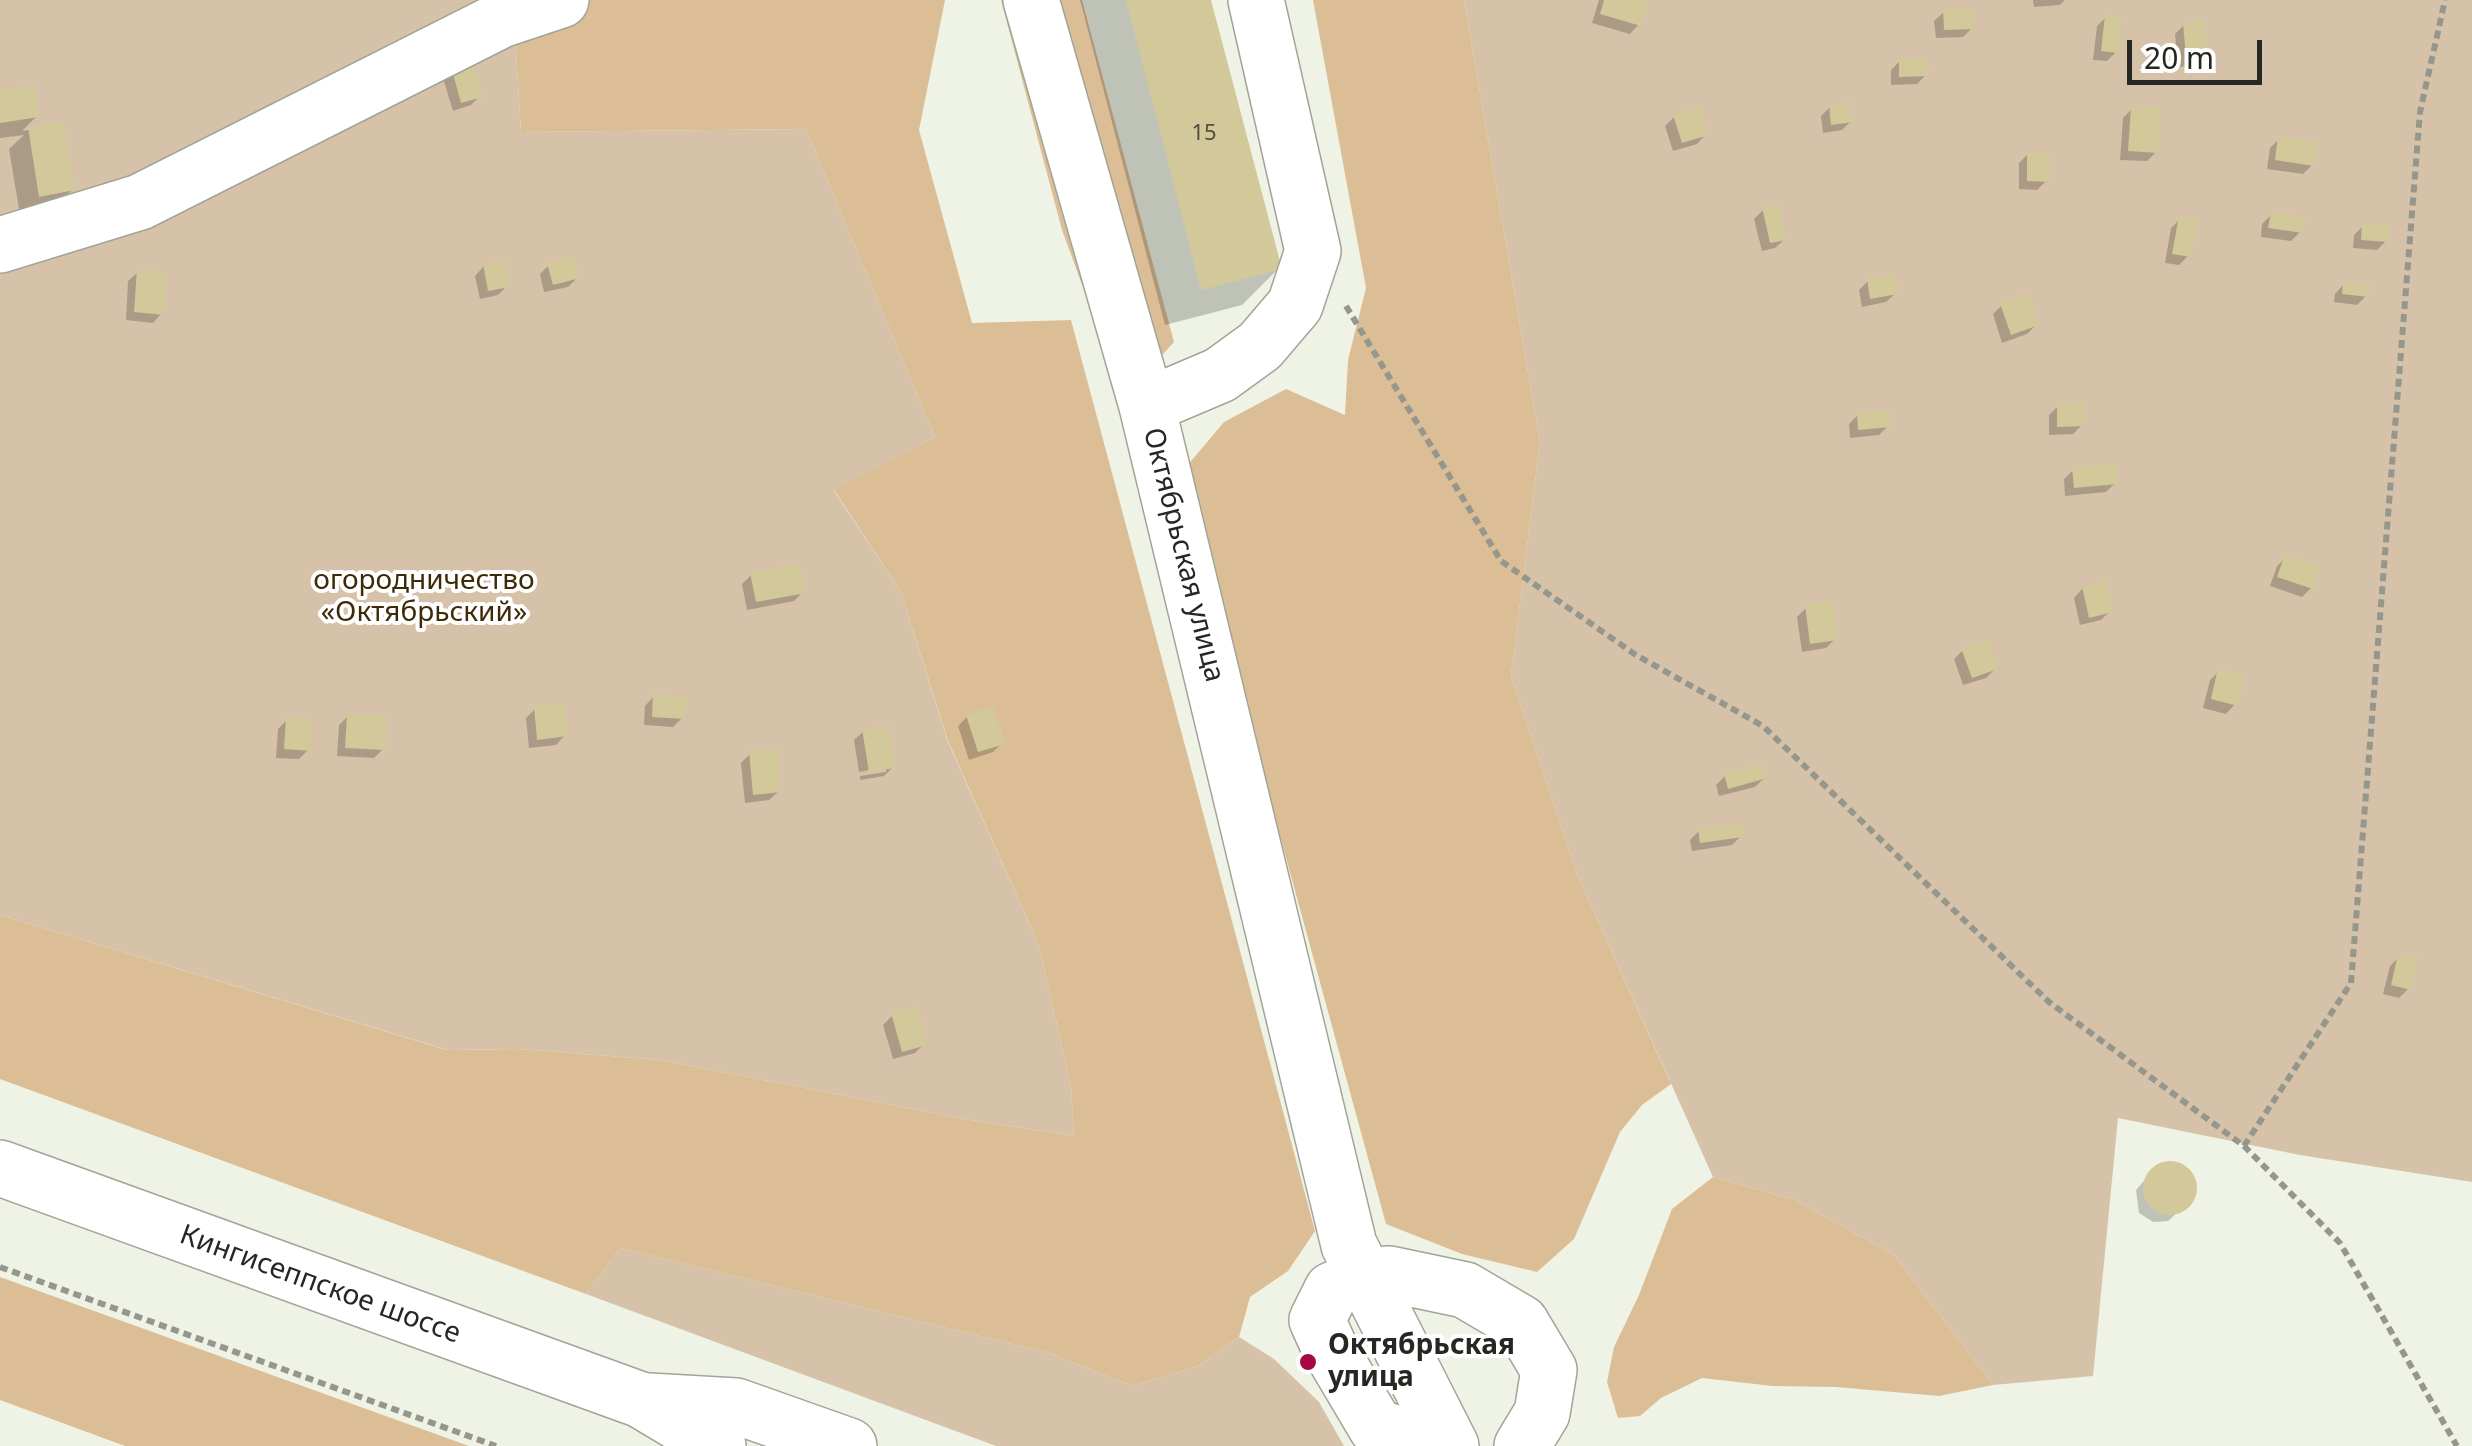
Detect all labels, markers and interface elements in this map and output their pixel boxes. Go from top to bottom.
scale bar [2132,20,2267,82]
text: 20 m [2144,37,2214,78]
house number: 15 [1191,121,1217,147]
street label: Октябрьская улица [1135,424,1231,686]
park label: огородничество «Октябрьский» [313,564,535,630]
street label: Кингисеппское шоссе [175,1219,465,1351]
place label: Октябрьская улица [1328,1329,1515,1395]
marker: Октябрьская улица [1297,1351,1319,1373]

